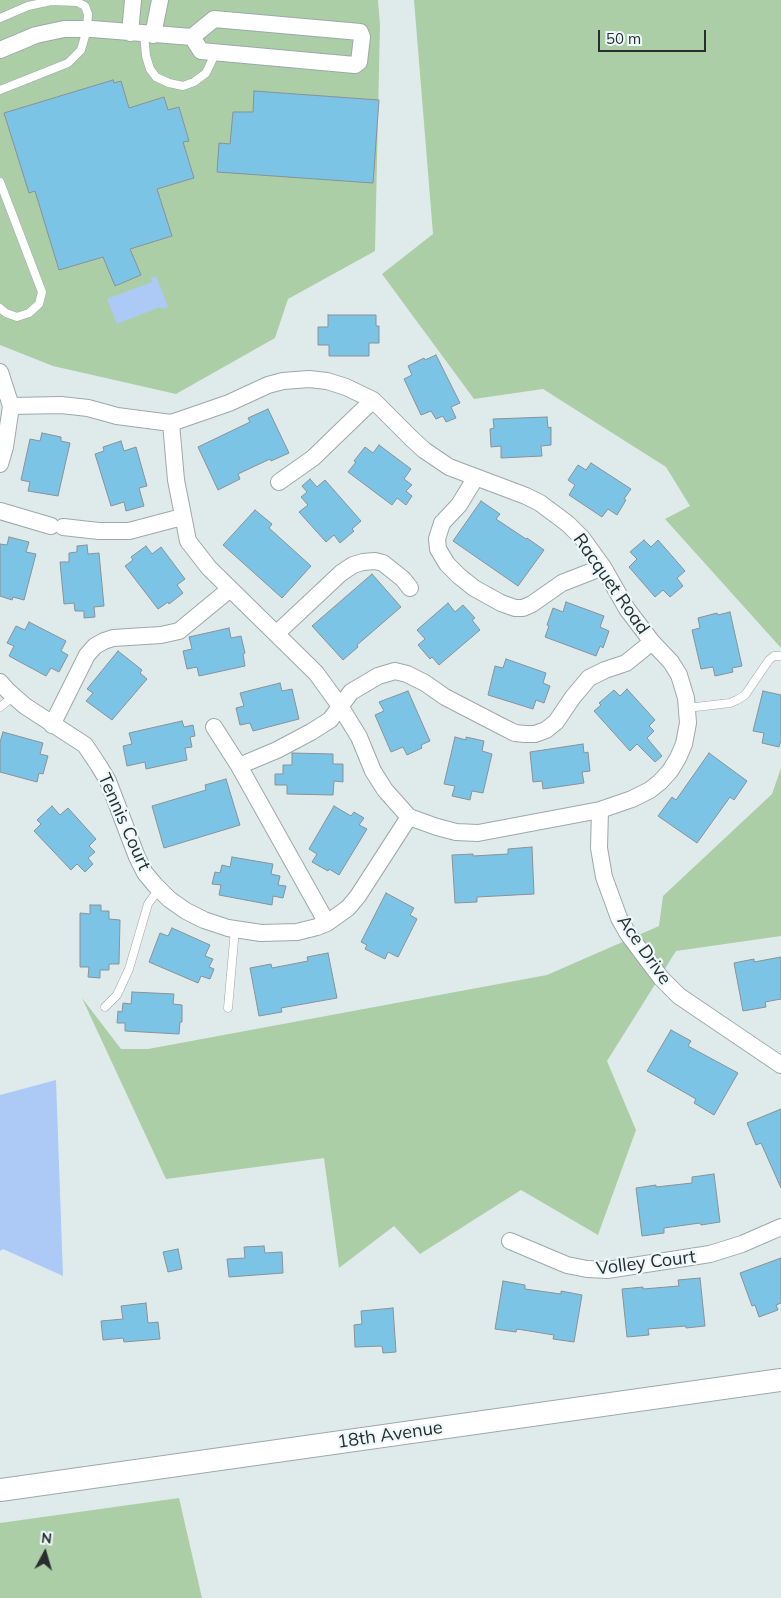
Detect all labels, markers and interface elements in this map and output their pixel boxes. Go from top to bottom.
scale bar [601,20,708,52]
text: 50 m [606,29,641,48]
street label: Racquet Road [568,529,654,639]
street label: Tennis Court [93,770,155,874]
street label: Ace Drive [612,911,676,989]
street label: Volley Court [595,1246,697,1280]
street label: 18th Avenue [336,1417,444,1453]
north arrow [20,1528,70,1578]
text: N [40,1529,53,1548]

